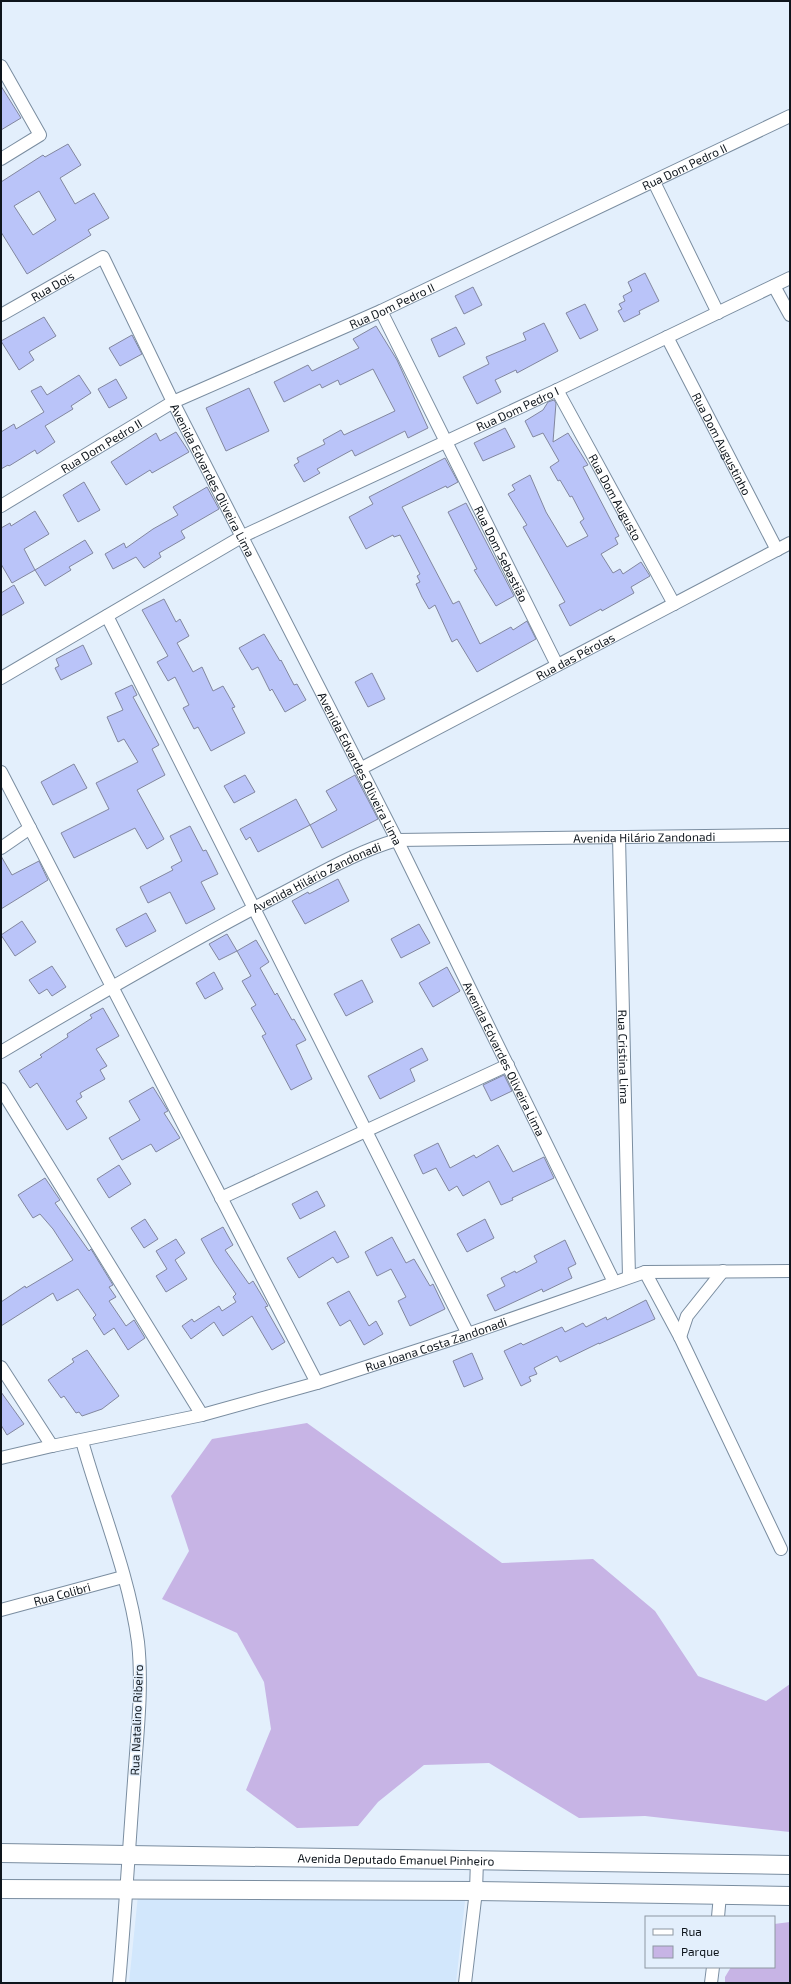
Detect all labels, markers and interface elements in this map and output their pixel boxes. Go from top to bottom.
street label: Rua Dom Pedro II [640,140,729,193]
street label: Rua Dois [28,268,76,304]
street label: Rua Dom Pedro II [347,280,437,331]
street label: Rua Dom Pedro I [474,383,561,434]
street label: Rua Dom Augustinho [690,390,754,497]
street label: Avenida Edvardes Oliveira Lima [168,401,258,559]
street label: Rua Dom Pedro II [58,416,144,475]
street label: Rua Dom Augusto [586,451,645,543]
street label: Rua Dom Sebastião [472,503,531,604]
street label: Rua das Pérolas [533,629,617,682]
street label: Avenida Edvardes Oliveira Lima [315,690,405,847]
street label: Avenida Hilário Zandonadi [573,829,715,845]
street label: Avenida Hilário Zandonadi [250,839,383,915]
street label: Avenida Edvardes Oliveira Lima [461,979,548,1138]
street label: Rua Cristina Lima [616,1010,632,1104]
street label: Rua Joana Costa Zandonadi [363,1314,509,1374]
street label: Rua Colibri [32,1579,92,1608]
street label: Rua Natalino Ribeiro [127,1664,145,1776]
street label: Avenida Deputado Emanuel Pinheiro [297,1851,495,1868]
legend [645,1916,775,1968]
text: Rua [681,1924,702,1938]
text: Parque [681,1944,719,1958]

